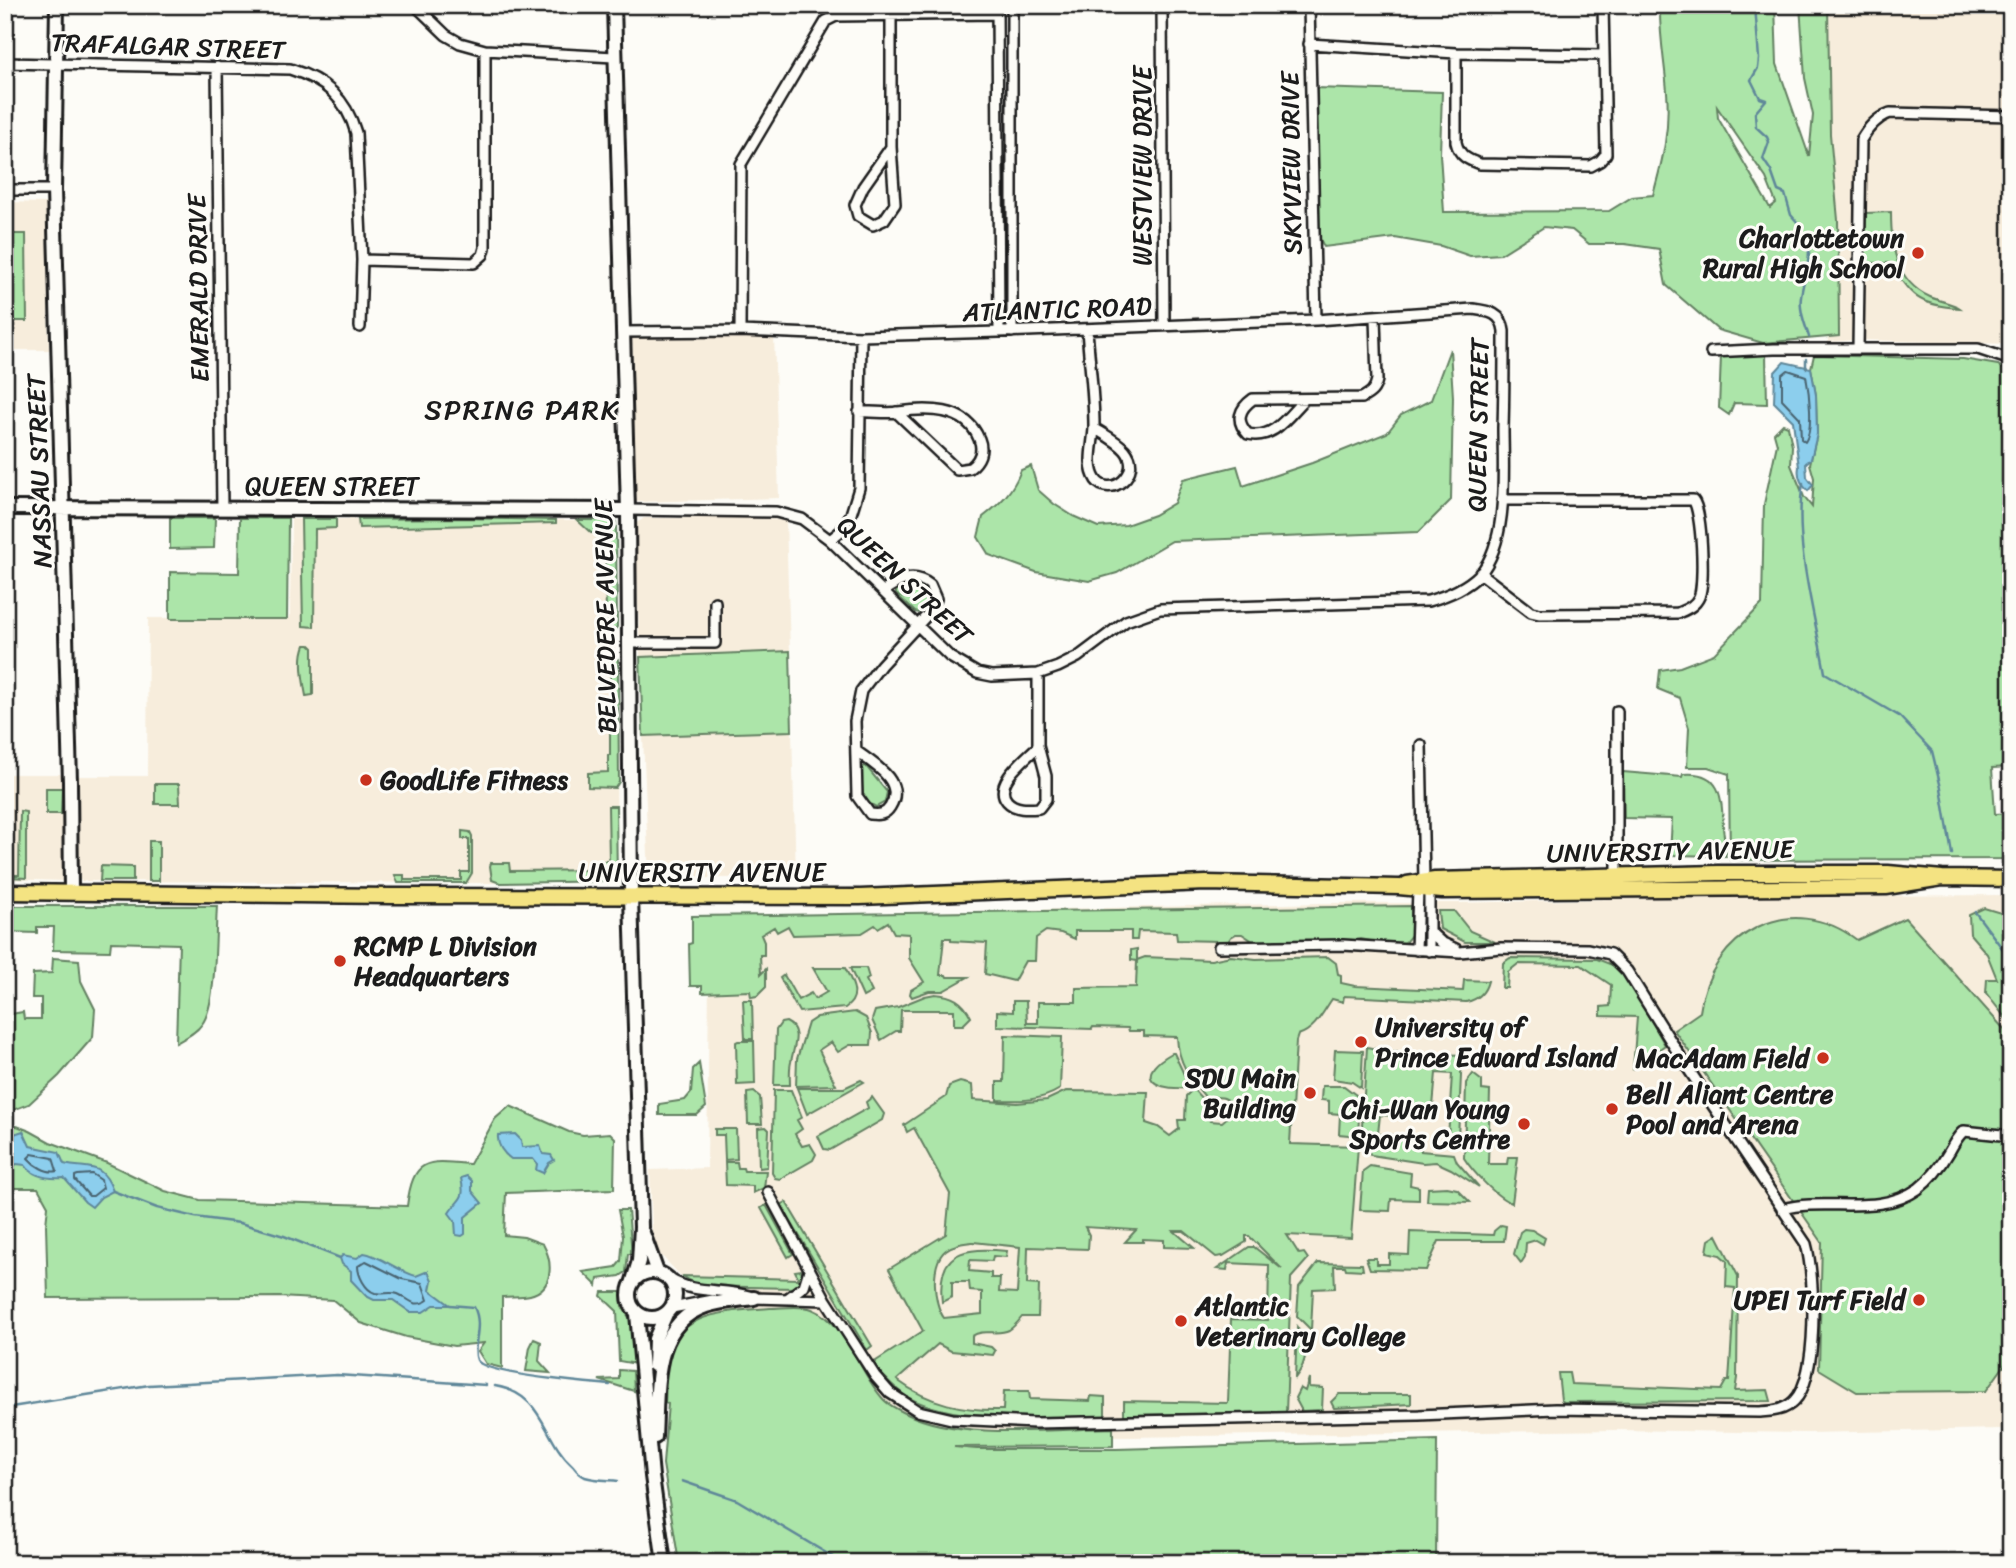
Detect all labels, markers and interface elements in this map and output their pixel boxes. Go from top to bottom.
street label: TRAFALGAR STREET [50,19,288,73]
street label: WESTVIEW DRIVE [1119,64,1165,266]
street label: SKYVIEW DRIVE [1266,69,1316,255]
street label: EMERALD DRIVE [173,192,223,383]
place label: Charlottetown Rural High School [1702,215,1906,291]
marker: Charlottetown Rural High School [1910,245,1926,261]
street label: ATLANTIC ROAD [961,283,1153,335]
street label: QUEEN STREET [1453,336,1503,512]
street label: NASSAU STREET [13,372,65,569]
district label: SPRING PARK [424,385,620,434]
street label: QUEEN STREET [245,463,421,509]
street label: BELVEDERE AVENUE [580,497,630,734]
street label: QUEEN STREET [826,504,986,658]
place label: GoodLife Fitness [380,757,569,803]
marker: GoodLife Fitness [358,772,374,788]
street label: UNIVERSITY AVENUE [1546,826,1795,876]
street label: UNIVERSITY AVENUE [579,849,827,895]
place label: RCMP L Division Headquarters [353,923,538,999]
marker: RCMP L Division Headquarters [332,953,348,969]
place label: University of Prince Edward Island [1375,1004,1619,1080]
marker: University of Prince Edward Island [1353,1034,1369,1050]
place label: MacAdam Field [1634,1035,1811,1081]
marker: MacAdam Field [1815,1050,1831,1066]
place label: SDU Main Building [1184,1055,1296,1131]
place label: Bell Aliant Centre Pool and Arena [1626,1071,1834,1147]
marker: SDU Main Building [1302,1085,1318,1101]
place label: Chi-Wan Young Sports Centre [1340,1086,1510,1162]
marker: Bell Aliant Centre Pool and Arena [1604,1101,1620,1117]
marker: Chi-Wan Young Sports Centre [1516,1116,1532,1132]
place label: UPEI Turf Field [1734,1277,1907,1323]
place label: Atlantic Veterinary College [1194,1283,1406,1359]
marker: UPEI Turf Field [1911,1292,1927,1308]
marker: Atlantic Veterinary College [1173,1313,1189,1329]

